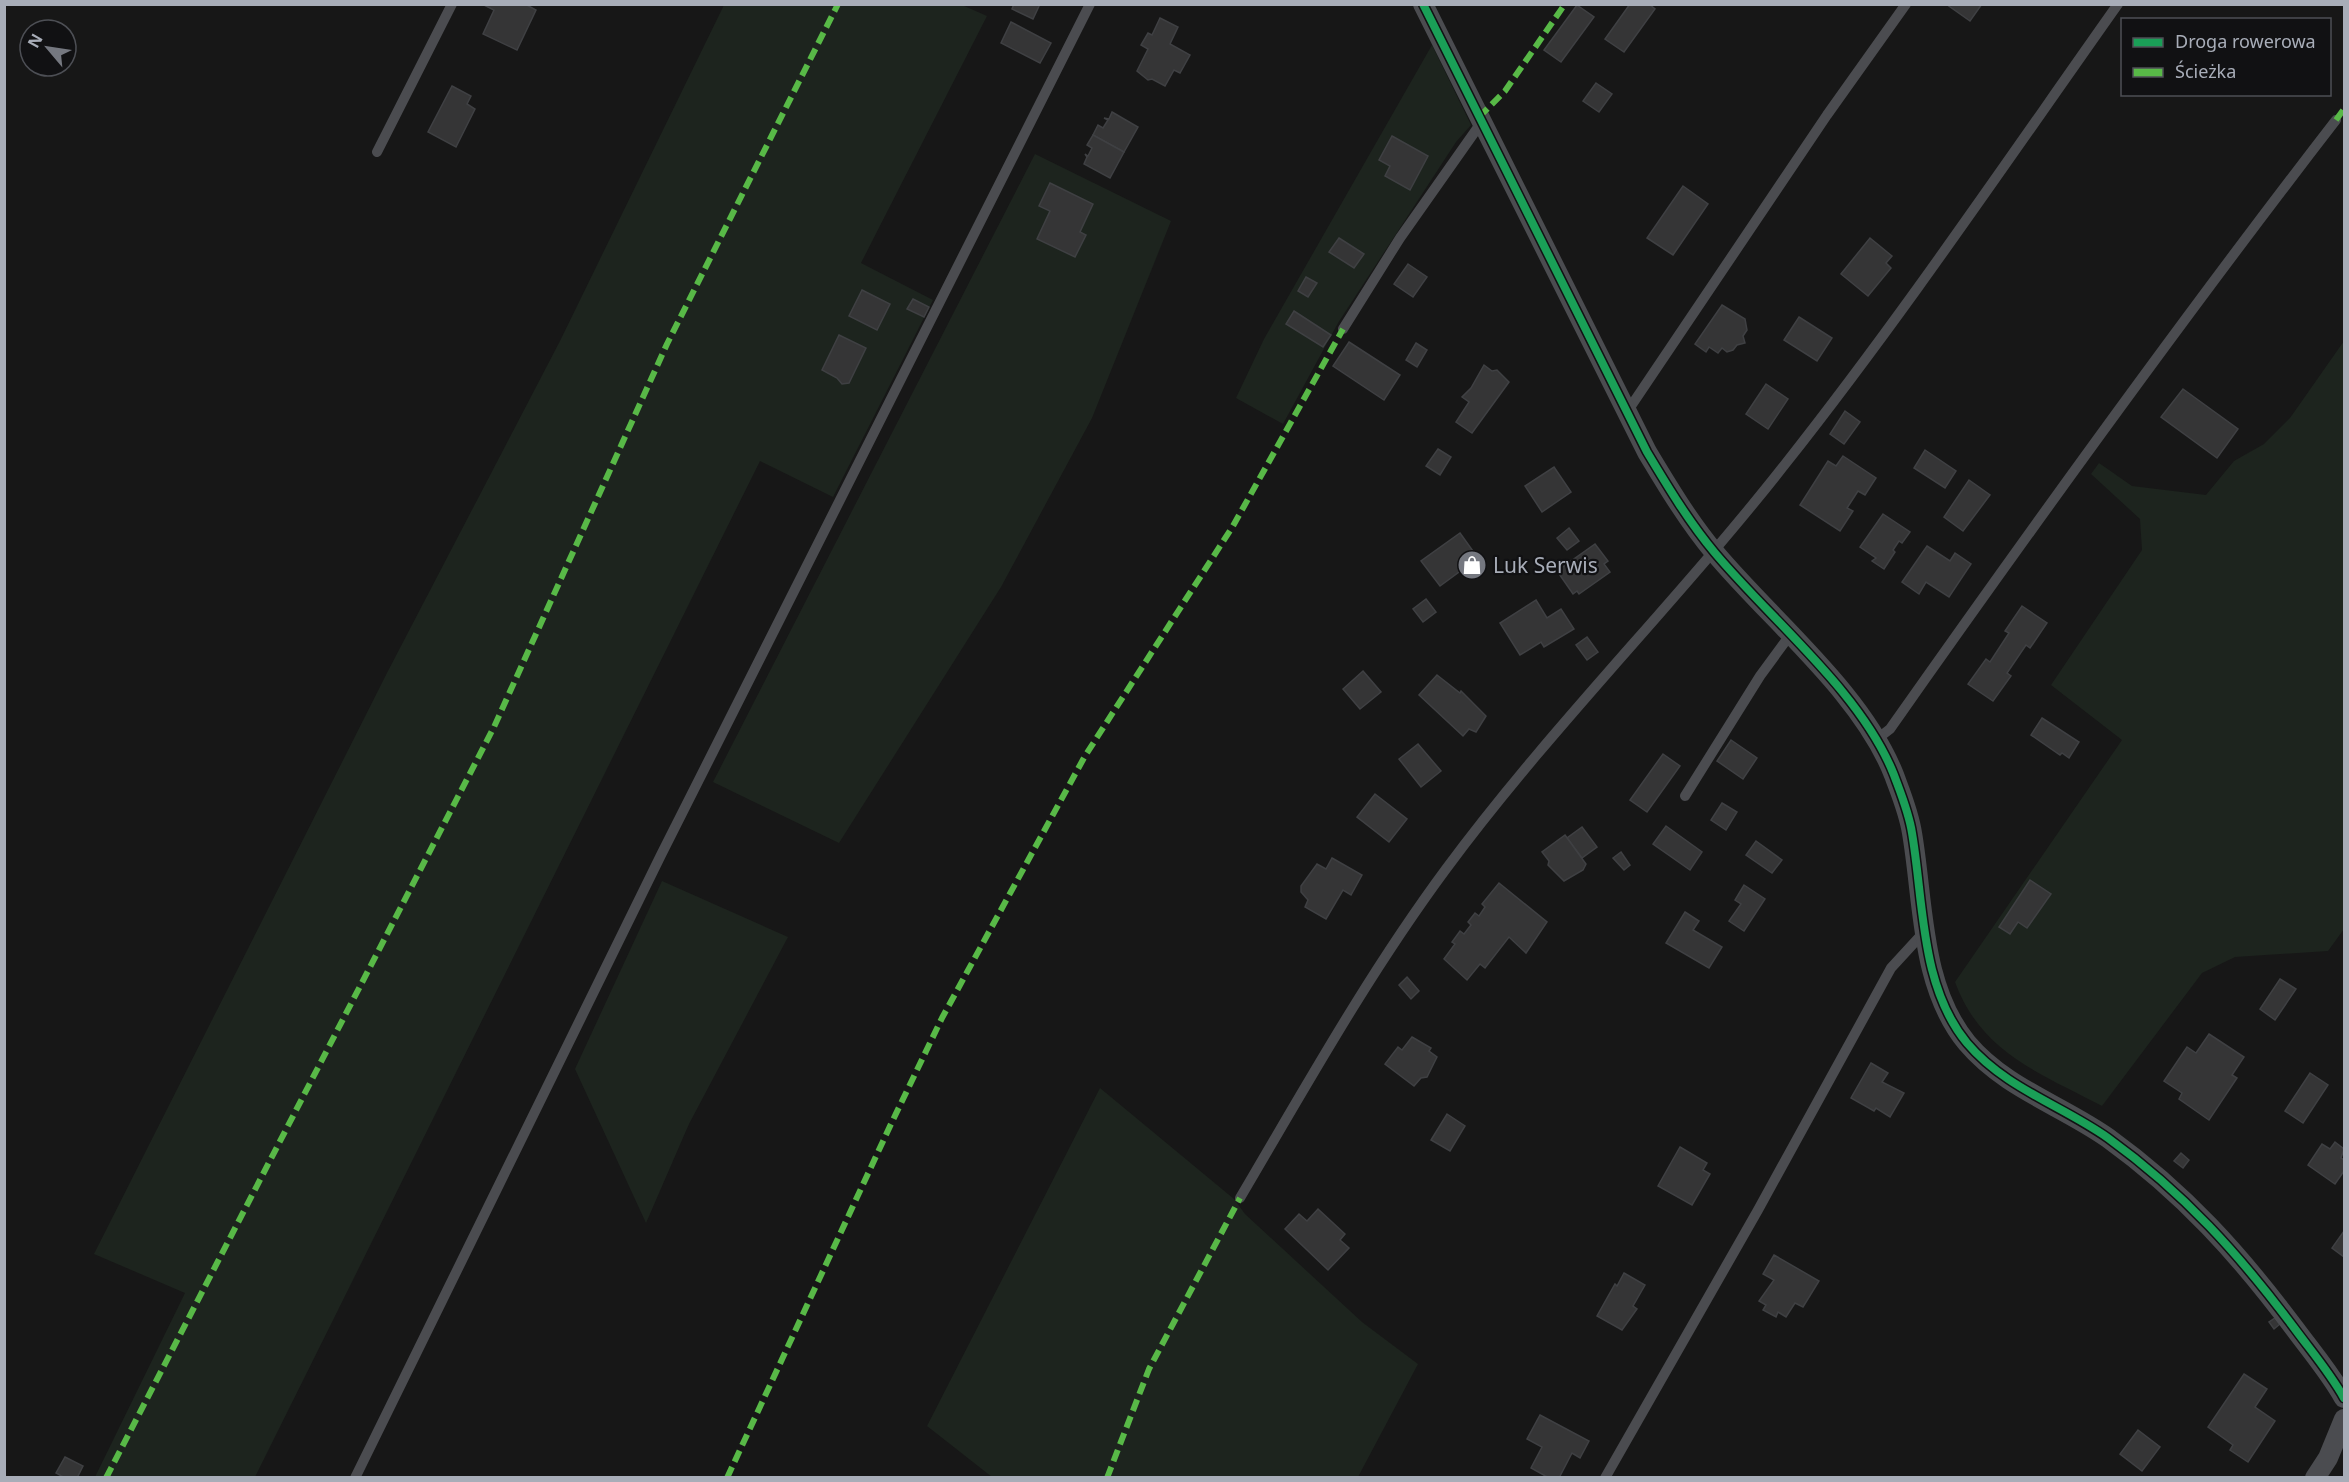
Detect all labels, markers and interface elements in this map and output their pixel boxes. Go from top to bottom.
north arrow [18,18,78,78]
legend [2121,18,2331,96]
text: Droga rowerowa [2175,29,2316,53]
text: N [22,30,48,52]
text: Ścieżka [2175,59,2236,83]
shop icon: Luk Serwis [1456,549,1488,581]
place label: Luk Serwis [1493,551,1598,579]

